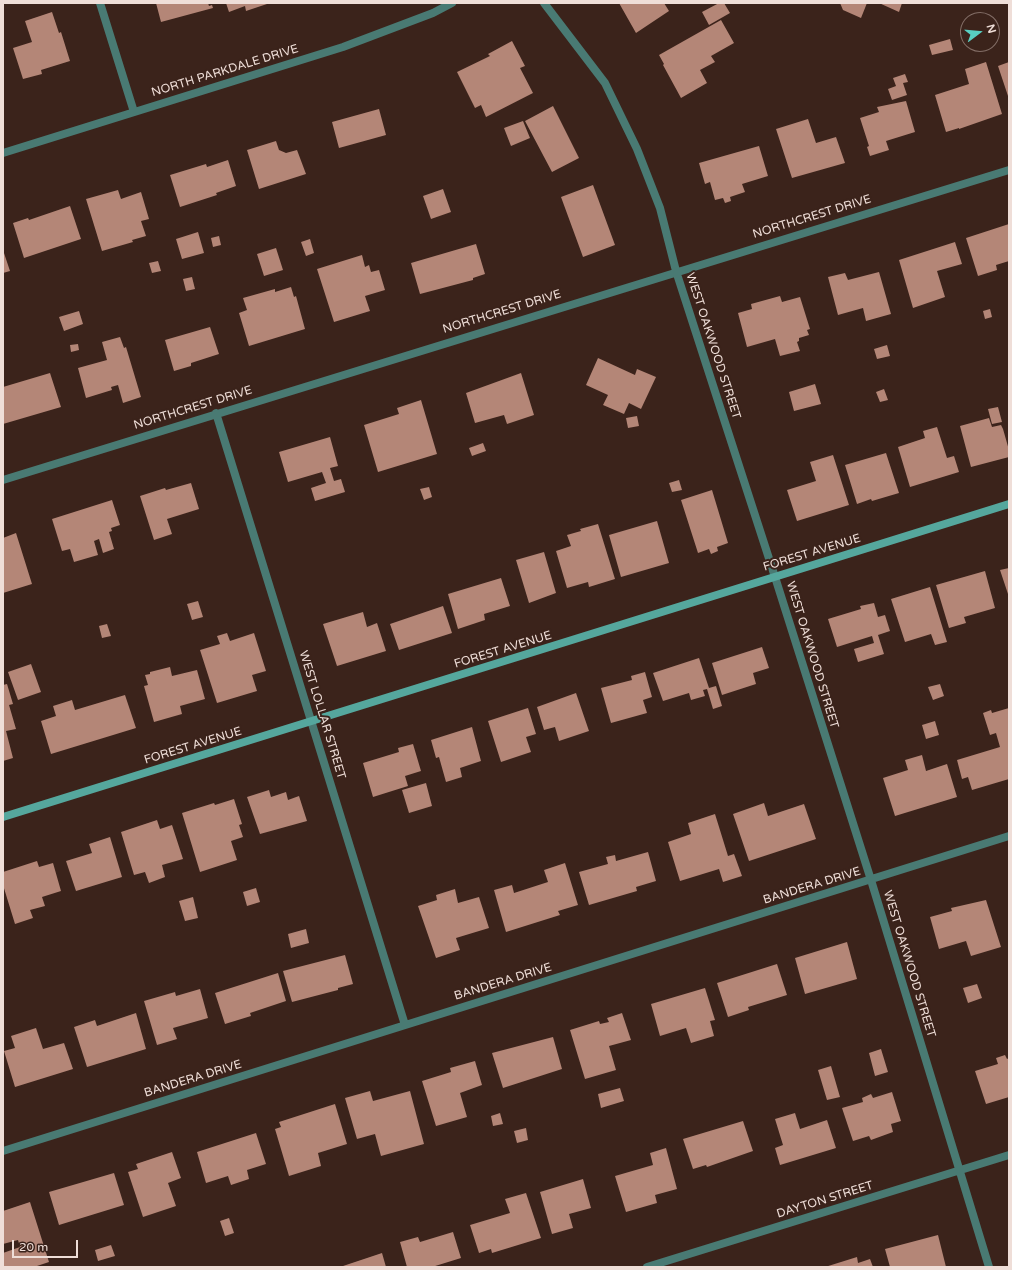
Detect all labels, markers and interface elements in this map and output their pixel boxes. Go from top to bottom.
north arrow [960,12,1000,52]
text: N [984,23,999,35]
street label: NORTH PARKDALE DRIVE [150,42,300,100]
street label: NORTHCREST DRIVE [751,192,873,242]
street label: WEST OAKWOOD STREET [683,271,743,421]
street label: NORTHCREST DRIVE [441,287,563,337]
street label: NORTHCREST DRIVE [132,383,254,433]
street label: FOREST AVENUE [762,531,862,575]
street label: WEST OAKWOOD STREET [783,580,841,730]
street label: FOREST AVENUE [453,628,553,672]
street label: WEST LOLLAR STREET [296,649,348,781]
street label: FOREST AVENUE [143,724,243,768]
street label: BANDERA DRIVE [762,864,862,908]
street label: WEST OAKWOOD STREET [880,889,938,1039]
street label: BANDERA DRIVE [453,960,553,1004]
street label: BANDERA DRIVE [143,1057,243,1101]
street label: DAYTON STREET [775,1178,875,1222]
scale bar [14,1232,80,1258]
text: 20 m [19,1240,48,1254]

